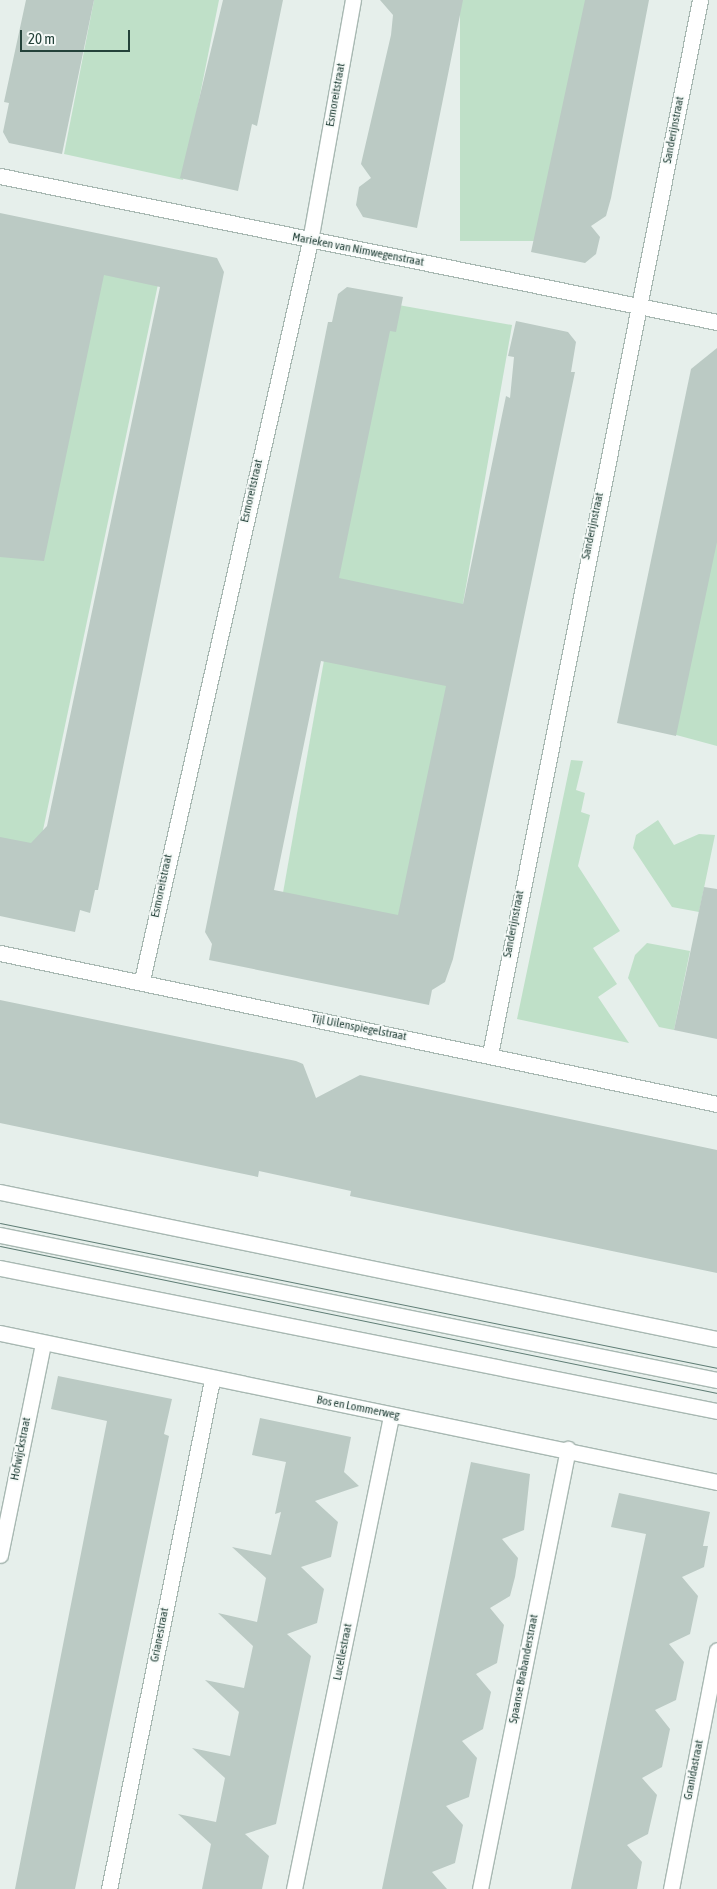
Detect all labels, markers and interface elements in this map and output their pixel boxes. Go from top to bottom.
scale bar [22,20,132,52]
text: 20 m [28,30,55,47]
street label: Esmoreitstraat [323,62,349,128]
street label: Sanderijnstraat [660,95,688,165]
street label: Marieken van Nimwegenstraat [291,230,425,270]
street label: Esmoreitstraat [238,458,266,524]
street label: Sanderijnstraat [579,491,607,561]
street label: Esmoreitstraat [148,853,176,919]
street label: Sanderijnstraat [500,889,528,959]
street label: Tijl Uilenspiegelstraat [310,1012,408,1044]
street label: Bos en Lommerweg [315,1393,401,1423]
street label: Hofwijckstraat [8,1416,34,1482]
street label: Grianestraat [148,1607,172,1663]
street label: Spaanse Brabanderstraat [506,1613,542,1725]
street label: Lucellestraat [330,1622,356,1682]
street label: Granidastraat [681,1739,707,1801]

